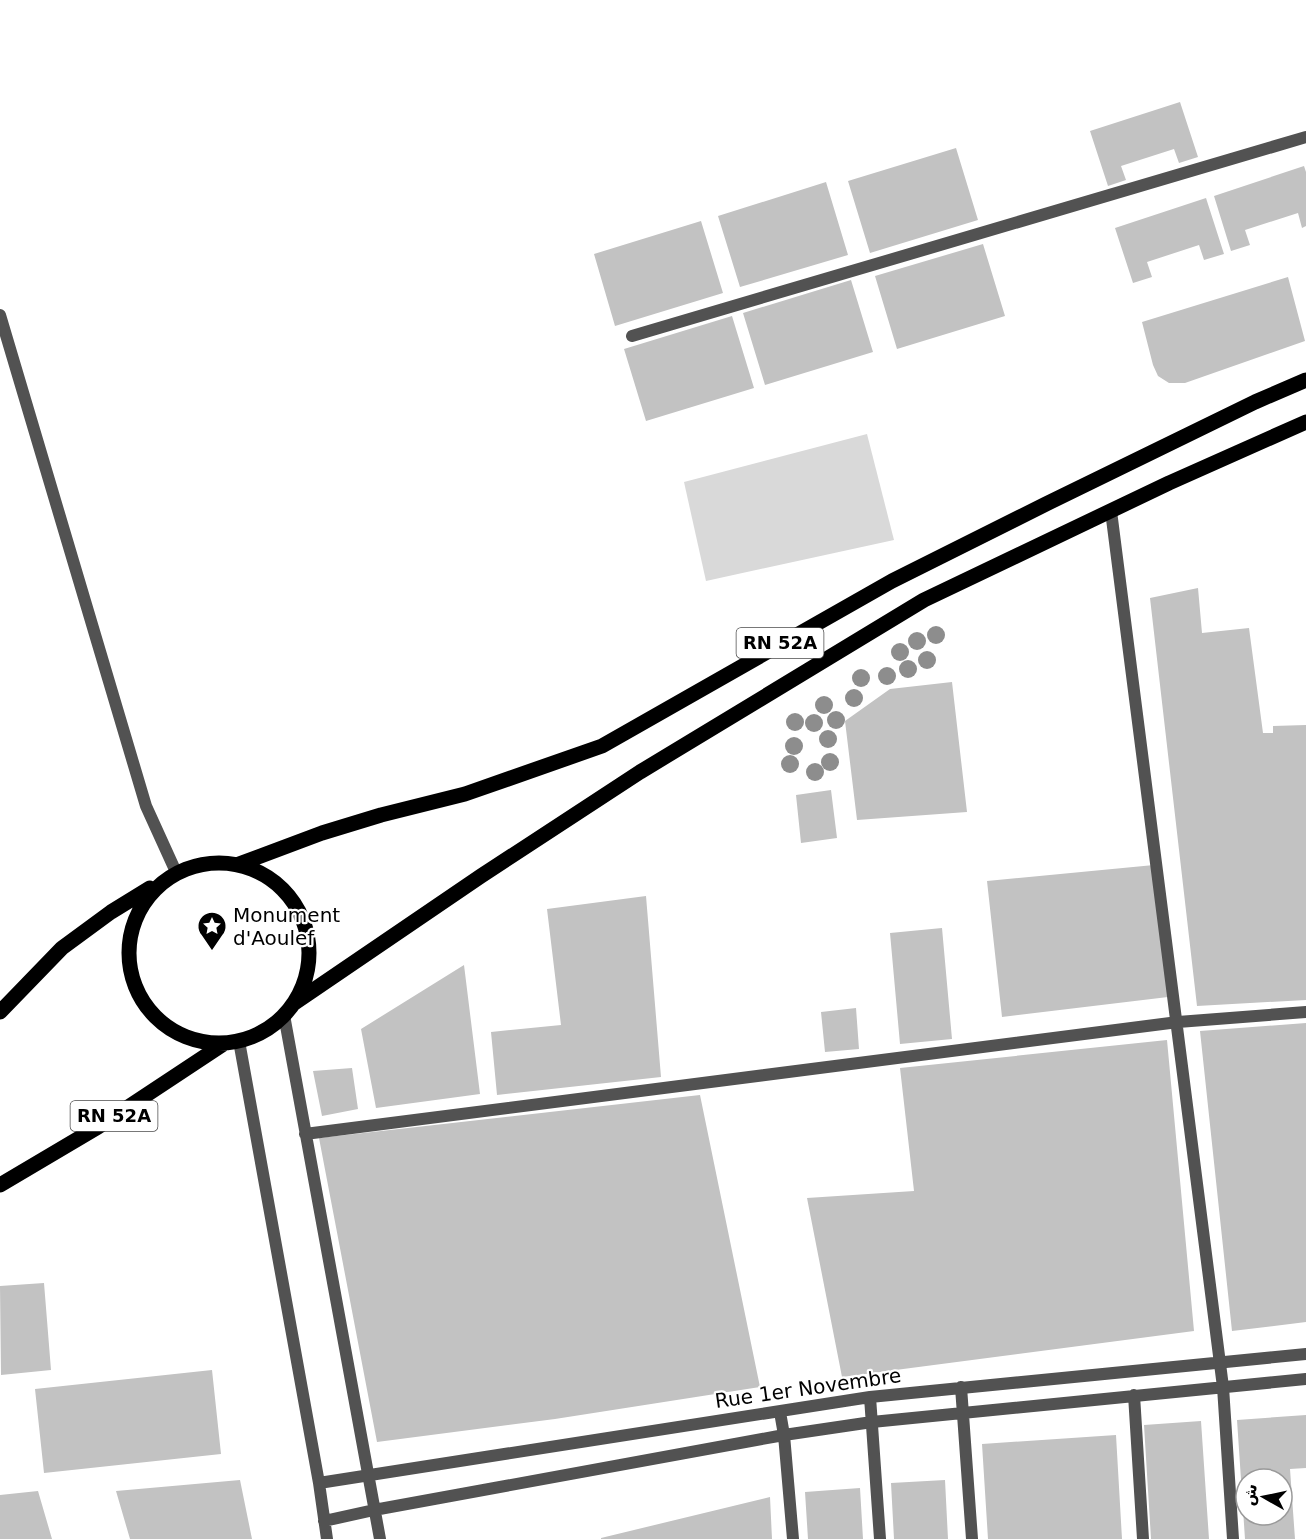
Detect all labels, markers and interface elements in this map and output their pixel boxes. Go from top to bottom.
road number: RN 52A [736,628,824,658]
place label: Monument d'Aoulef [233,903,340,950]
place icon: Monument d'Aoulef [196,910,228,952]
road number: RN 52A [70,1101,158,1131]
street label: Rue 1er Novembre [713,1363,903,1413]
north arrow [1234,1467,1294,1527]
text: ش [1239,1482,1261,1507]

